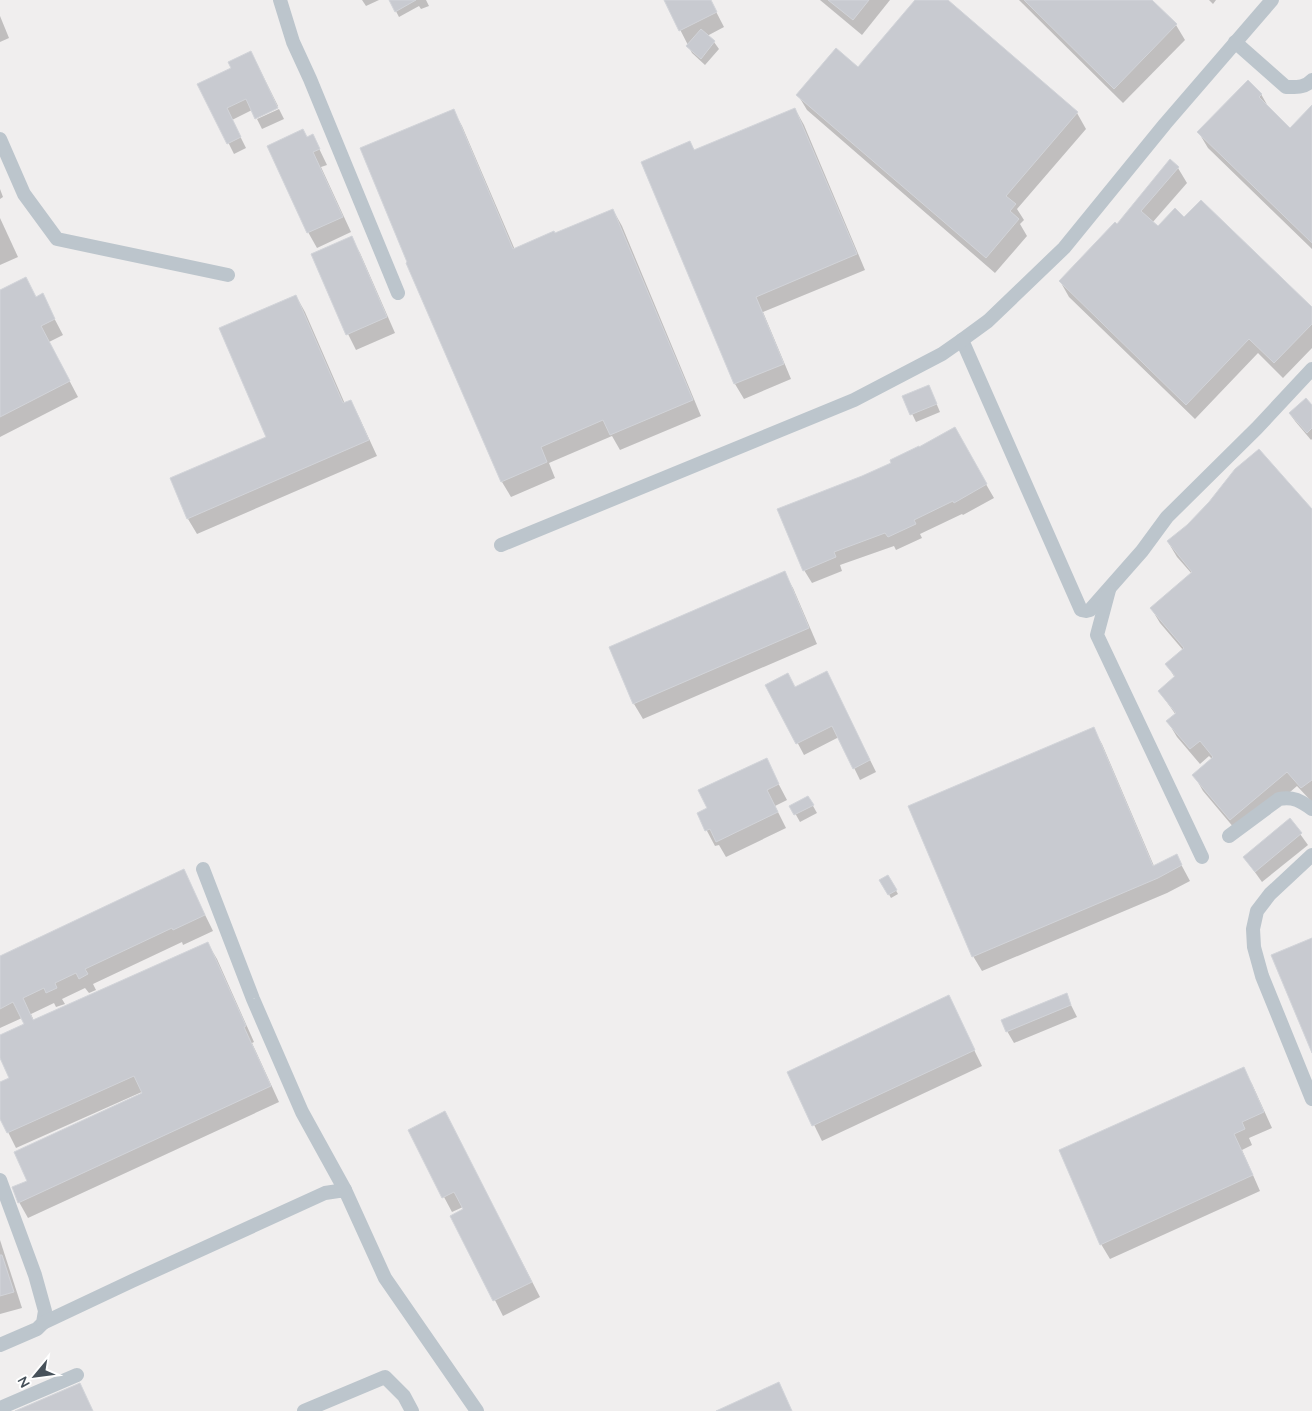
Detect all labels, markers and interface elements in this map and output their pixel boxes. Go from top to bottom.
north arrow [10,1351,60,1401]
text: N [13,1373,34,1391]

